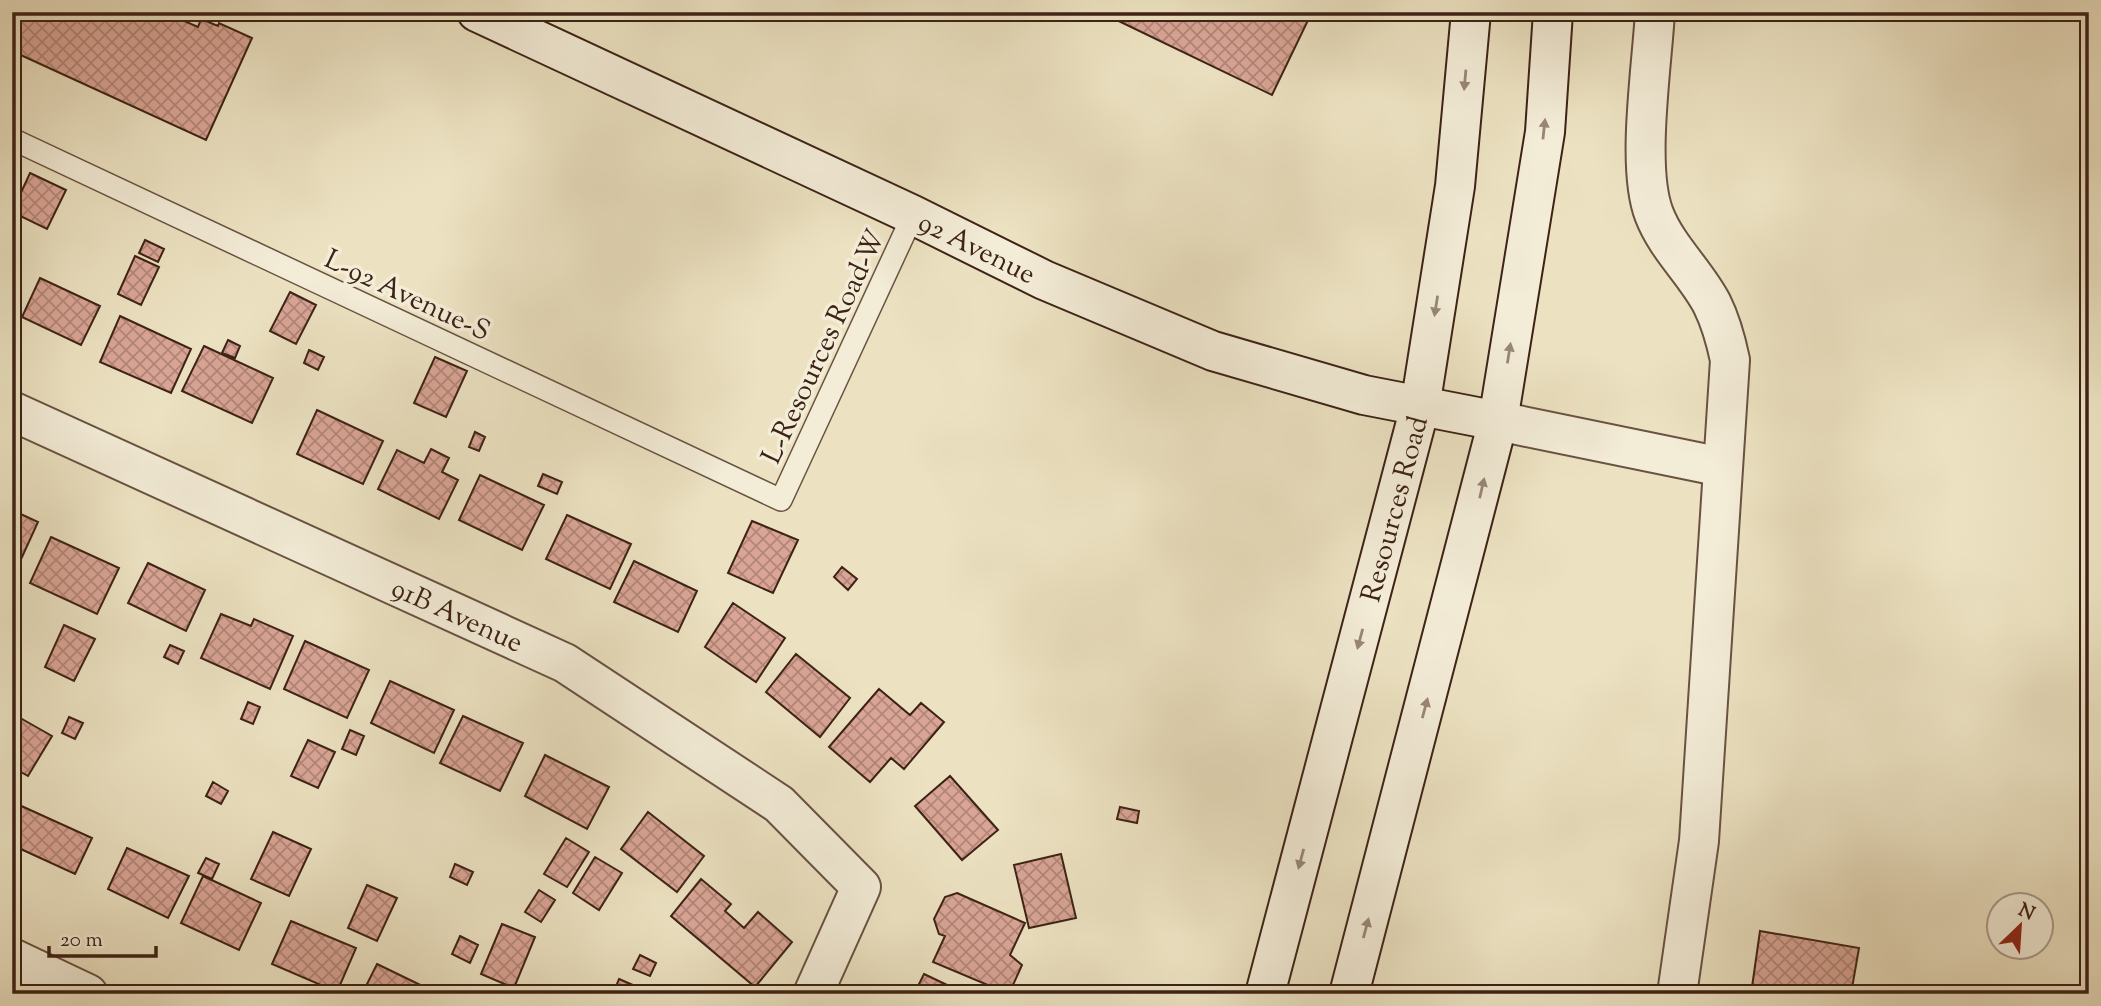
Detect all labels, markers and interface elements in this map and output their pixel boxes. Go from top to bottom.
one-way arrow [1459,69,1470,91]
one-way arrow [1539,117,1550,139]
street label: 92 Avenue [911,204,1042,296]
street label: L-Resources Road-W [753,224,897,471]
street label: L-92 Avenue-S [317,241,496,353]
one-way arrow [1430,295,1441,317]
one-way arrow [1504,342,1515,364]
street label: Resources Road [1352,412,1440,607]
one-way arrow [1477,477,1488,499]
street label: 91B Avenue [384,570,529,664]
one-way arrow [1354,629,1365,651]
one-way arrow [1420,697,1430,718]
one-way arrow [1295,848,1306,870]
north arrow [1986,890,2056,960]
text: N [2014,897,2039,928]
scale bar [49,915,156,959]
one-way arrow [1361,917,1372,939]
text: 20 m [60,926,103,956]

